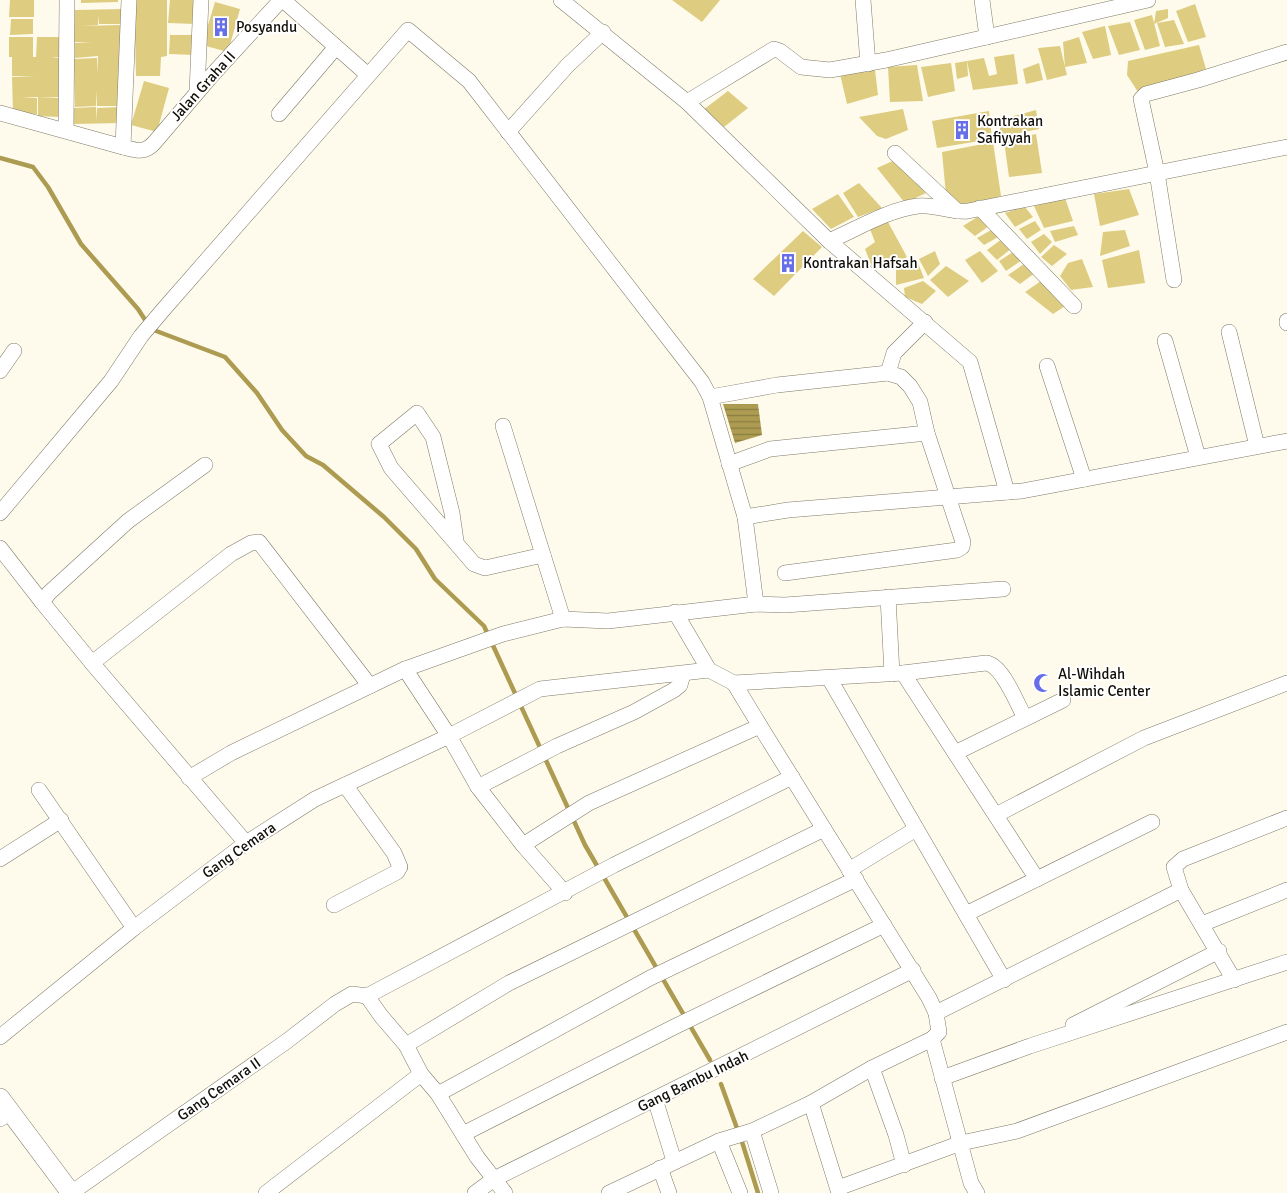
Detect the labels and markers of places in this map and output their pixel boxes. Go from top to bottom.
building icon: Posyandu [210,16,232,38]
place label: Posyandu [236,18,297,36]
place label: Kontrakan Safiyyah [977,112,1043,147]
building icon: Kontrakan Safiyyah [951,119,973,141]
building icon: Kontrakan Hafsah [777,252,799,274]
place label: Kontrakan Hafsah [803,254,918,272]
place label: Al-Wihdah Islamic Center [1058,665,1151,700]
mosque icon: Al-Wihdah Islamic Center [1032,672,1054,694]

